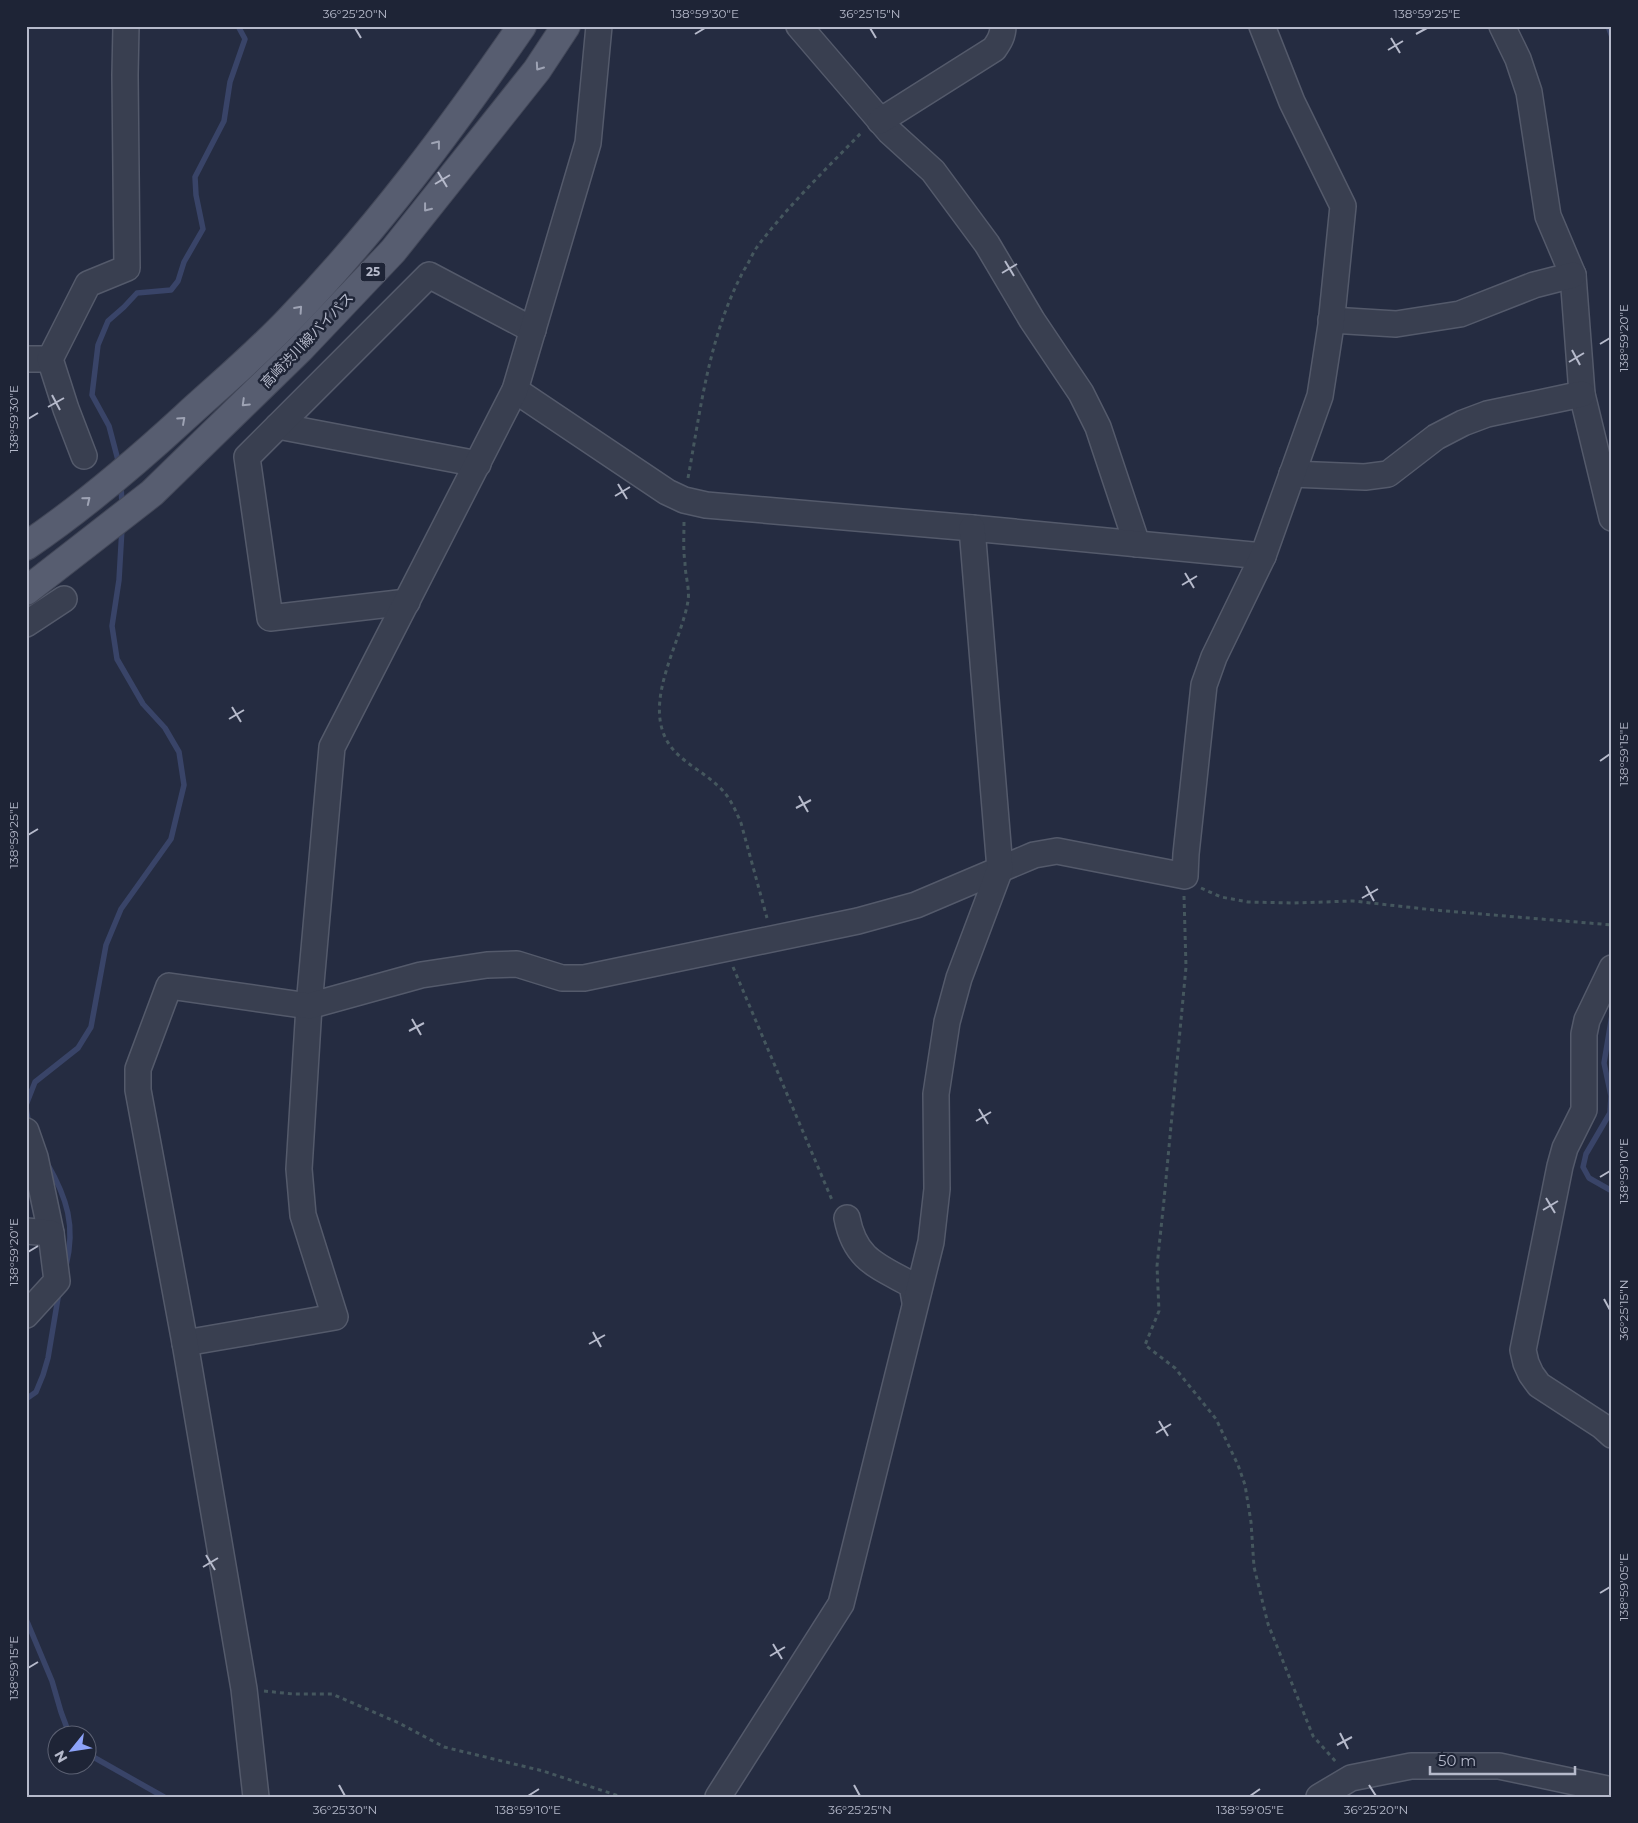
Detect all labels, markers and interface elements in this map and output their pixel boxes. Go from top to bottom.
text: 36°25'20"N [323,6,387,21]
text: 138°59'30"E [671,6,739,21]
text: 36°25'15"N [839,6,901,21]
text: 138°59'25"E [1394,6,1460,21]
one-way arrow [536,61,545,71]
one-way arrow [432,141,440,150]
one-way arrow [425,202,433,211]
road number: 25 [360,262,386,282]
street label: 高崎渋川線バイパス [257,289,357,391]
text: 138°59'20"E [1616,304,1631,372]
one-way arrow [294,305,303,314]
text: 138°59'30"E [6,385,21,453]
one-way arrow [241,397,250,406]
one-way arrow [176,417,185,426]
one-way arrow [81,497,90,506]
text: 138°59'15"E [1616,722,1631,786]
text: 138°59'25"E [6,802,21,868]
text: 138°59'10"E [1616,1138,1631,1204]
text: 138°59'20"E [6,1218,21,1286]
text: 36°25'15"N [1616,1279,1631,1341]
text: 138°59'05"E [1616,1553,1631,1621]
text: 138°59'15"E [6,1636,21,1700]
north arrow [48,1726,98,1776]
scale bar [1430,1743,1576,1775]
text: N [50,1747,71,1766]
text: 50 m [1438,1751,1476,1770]
text: 36°25'30"N [313,1802,377,1817]
text: 138°59'10"E [495,1802,561,1817]
text: 36°25'25"N [828,1802,892,1817]
text: 138°59'05"E [1216,1802,1284,1817]
text: 36°25'20"N [1344,1802,1408,1817]

